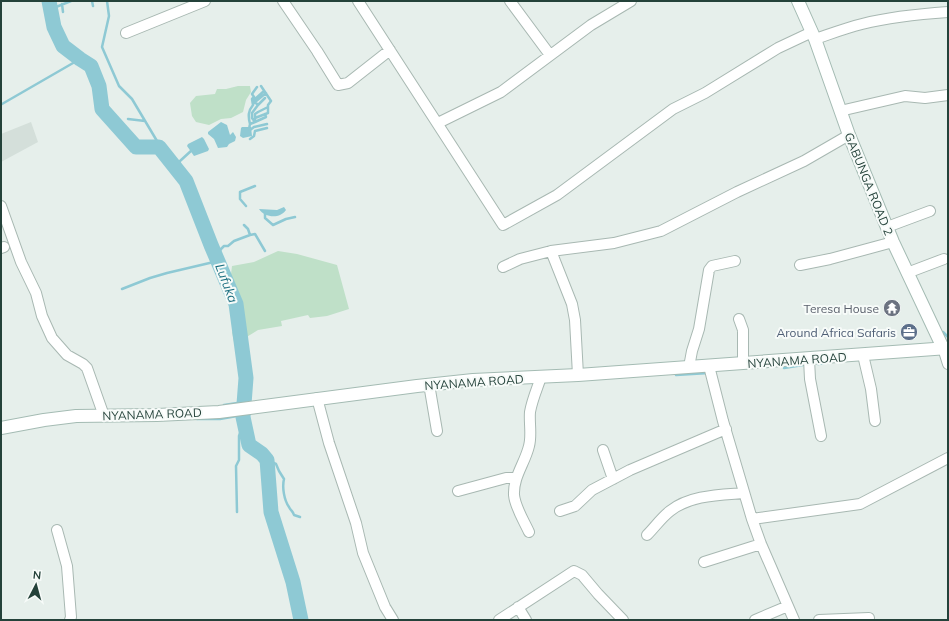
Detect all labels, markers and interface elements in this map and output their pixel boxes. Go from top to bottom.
street label: GABUNGA ROAD 2 [842,130,896,238]
water label: Lufuka [212,261,242,305]
temple icon: Teresa House [882,298,902,318]
place label: Teresa House [804,301,879,316]
office icon: Around Africa Safaris [899,322,919,342]
place label: Around Africa Safaris [777,325,896,340]
street label: NYANAMA ROAD [747,349,847,371]
street label: NYANAMA ROAD [424,371,524,393]
street label: NYANAMA ROAD [102,405,202,423]
north arrow [16,565,56,605]
text: N [32,568,42,582]

